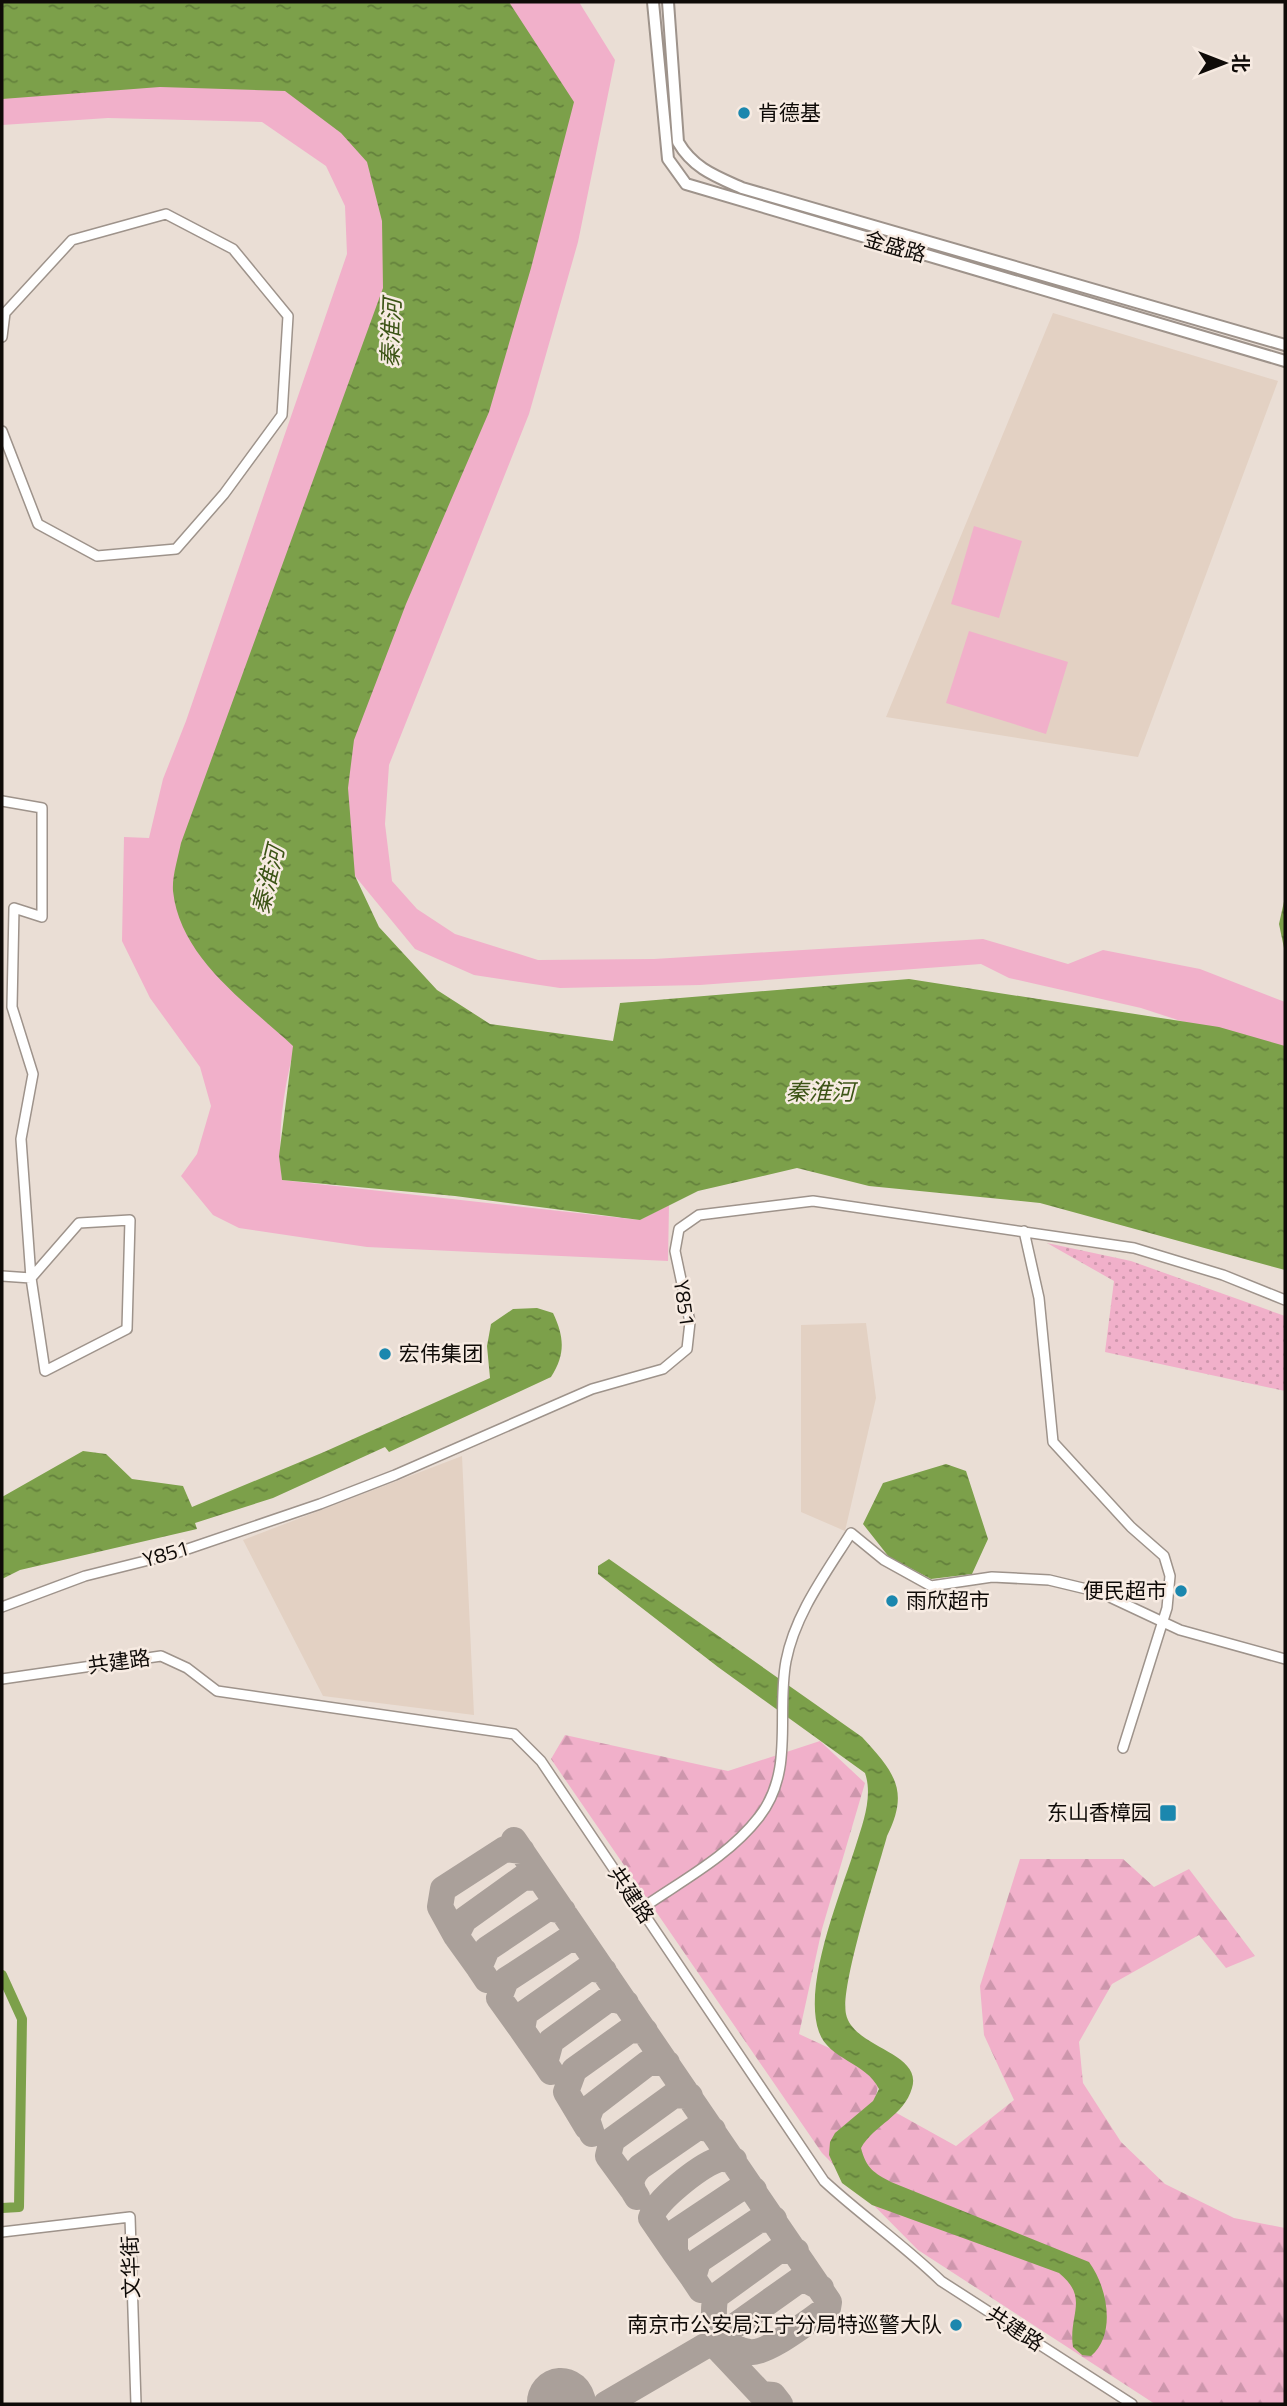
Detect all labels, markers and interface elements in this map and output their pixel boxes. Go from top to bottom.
north arrow [1189,28,1259,98]
text: 北 [1227,53,1256,73]
place label: 肯德基 [758,96,821,128]
marker: 肯德基 [736,105,752,121]
street label: 金盛路 [861,222,930,270]
water label: 秦淮河 [372,294,409,368]
water label: 秦淮河 [242,838,294,918]
water label: 秦淮河 [786,1074,859,1109]
street label: Y851 [666,1278,704,1328]
place label: 宏伟集团 [399,1337,483,1369]
marker: 宏伟集团 [377,1346,393,1362]
street label: Y851 [139,1531,193,1575]
place label: 便民超市 [1083,1574,1167,1606]
marker: 便民超市 [1173,1583,1189,1599]
place label: 雨欣超市 [906,1584,990,1616]
marker: 雨欣超市 [884,1593,900,1609]
street label: 共建路 [85,1641,152,1681]
place label: 东山香樟园 [1047,1796,1152,1828]
marker: 东山香樟园 [1158,1803,1178,1823]
street label: 共建路 [601,1859,663,1930]
street label: 文华街 [113,2235,147,2299]
street label: 共建路 [980,2298,1051,2359]
place label: 南京市公安局江宁分局特巡警大队 [627,2308,942,2340]
marker: 南京市公安局江宁分局特巡警大队 [948,2317,964,2333]

